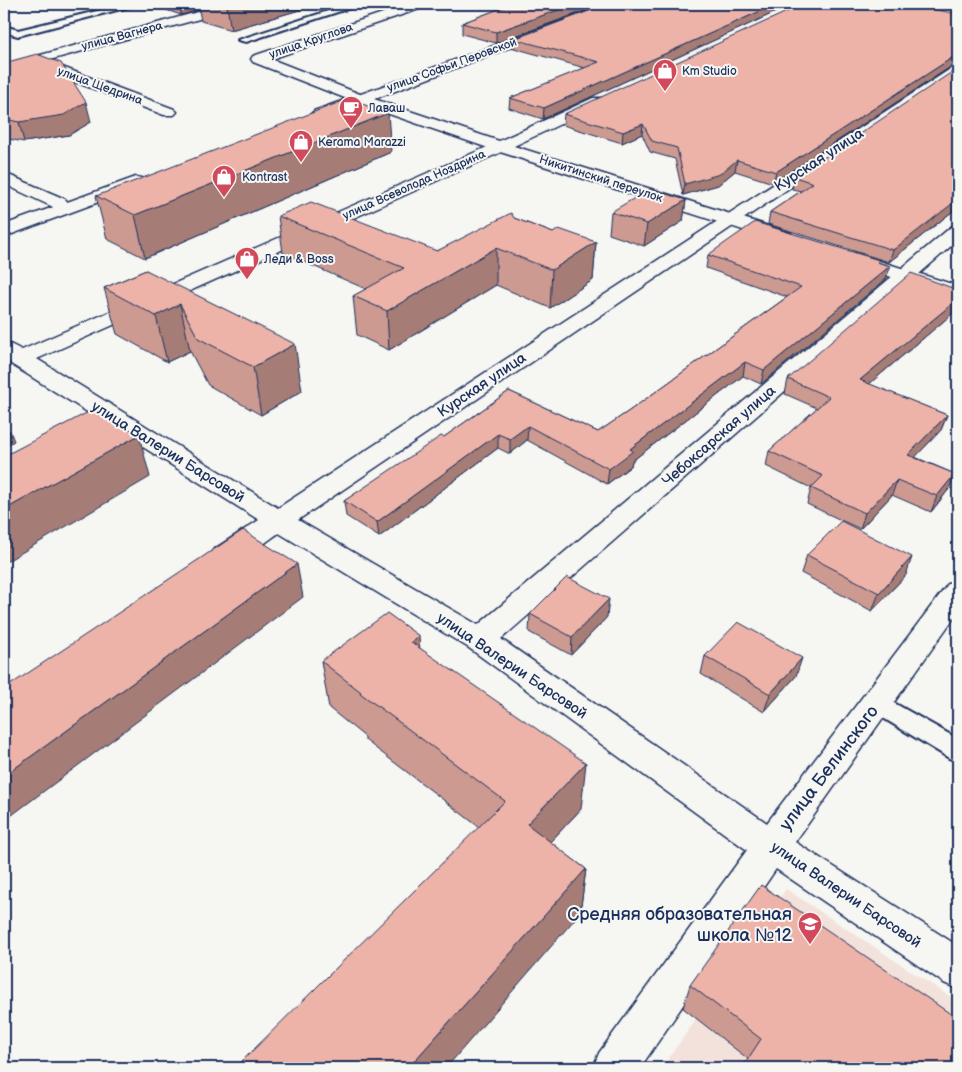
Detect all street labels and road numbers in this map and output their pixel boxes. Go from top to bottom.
street label: улица Вагнера [80,18,164,54]
street label: улица Круглова [267,20,355,62]
street label: улица Софьи Перовской [385,34,519,95]
street label: улица Щедрина [55,64,145,108]
street label: Курская улица [771,124,867,196]
street label: улица Всеволода Ноздрина [340,147,488,223]
street label: Никитинский переулок [537,152,665,206]
street label: Курская улица [434,348,530,422]
street label: Чебоксарская улица [658,381,780,491]
street label: улица Валерии Барсовой [88,397,248,507]
street label: улица Валерии Барсовой [433,609,591,723]
street label: улица Белинского [775,701,883,835]
street label: улица Валерии Барсовой [767,838,925,952]

